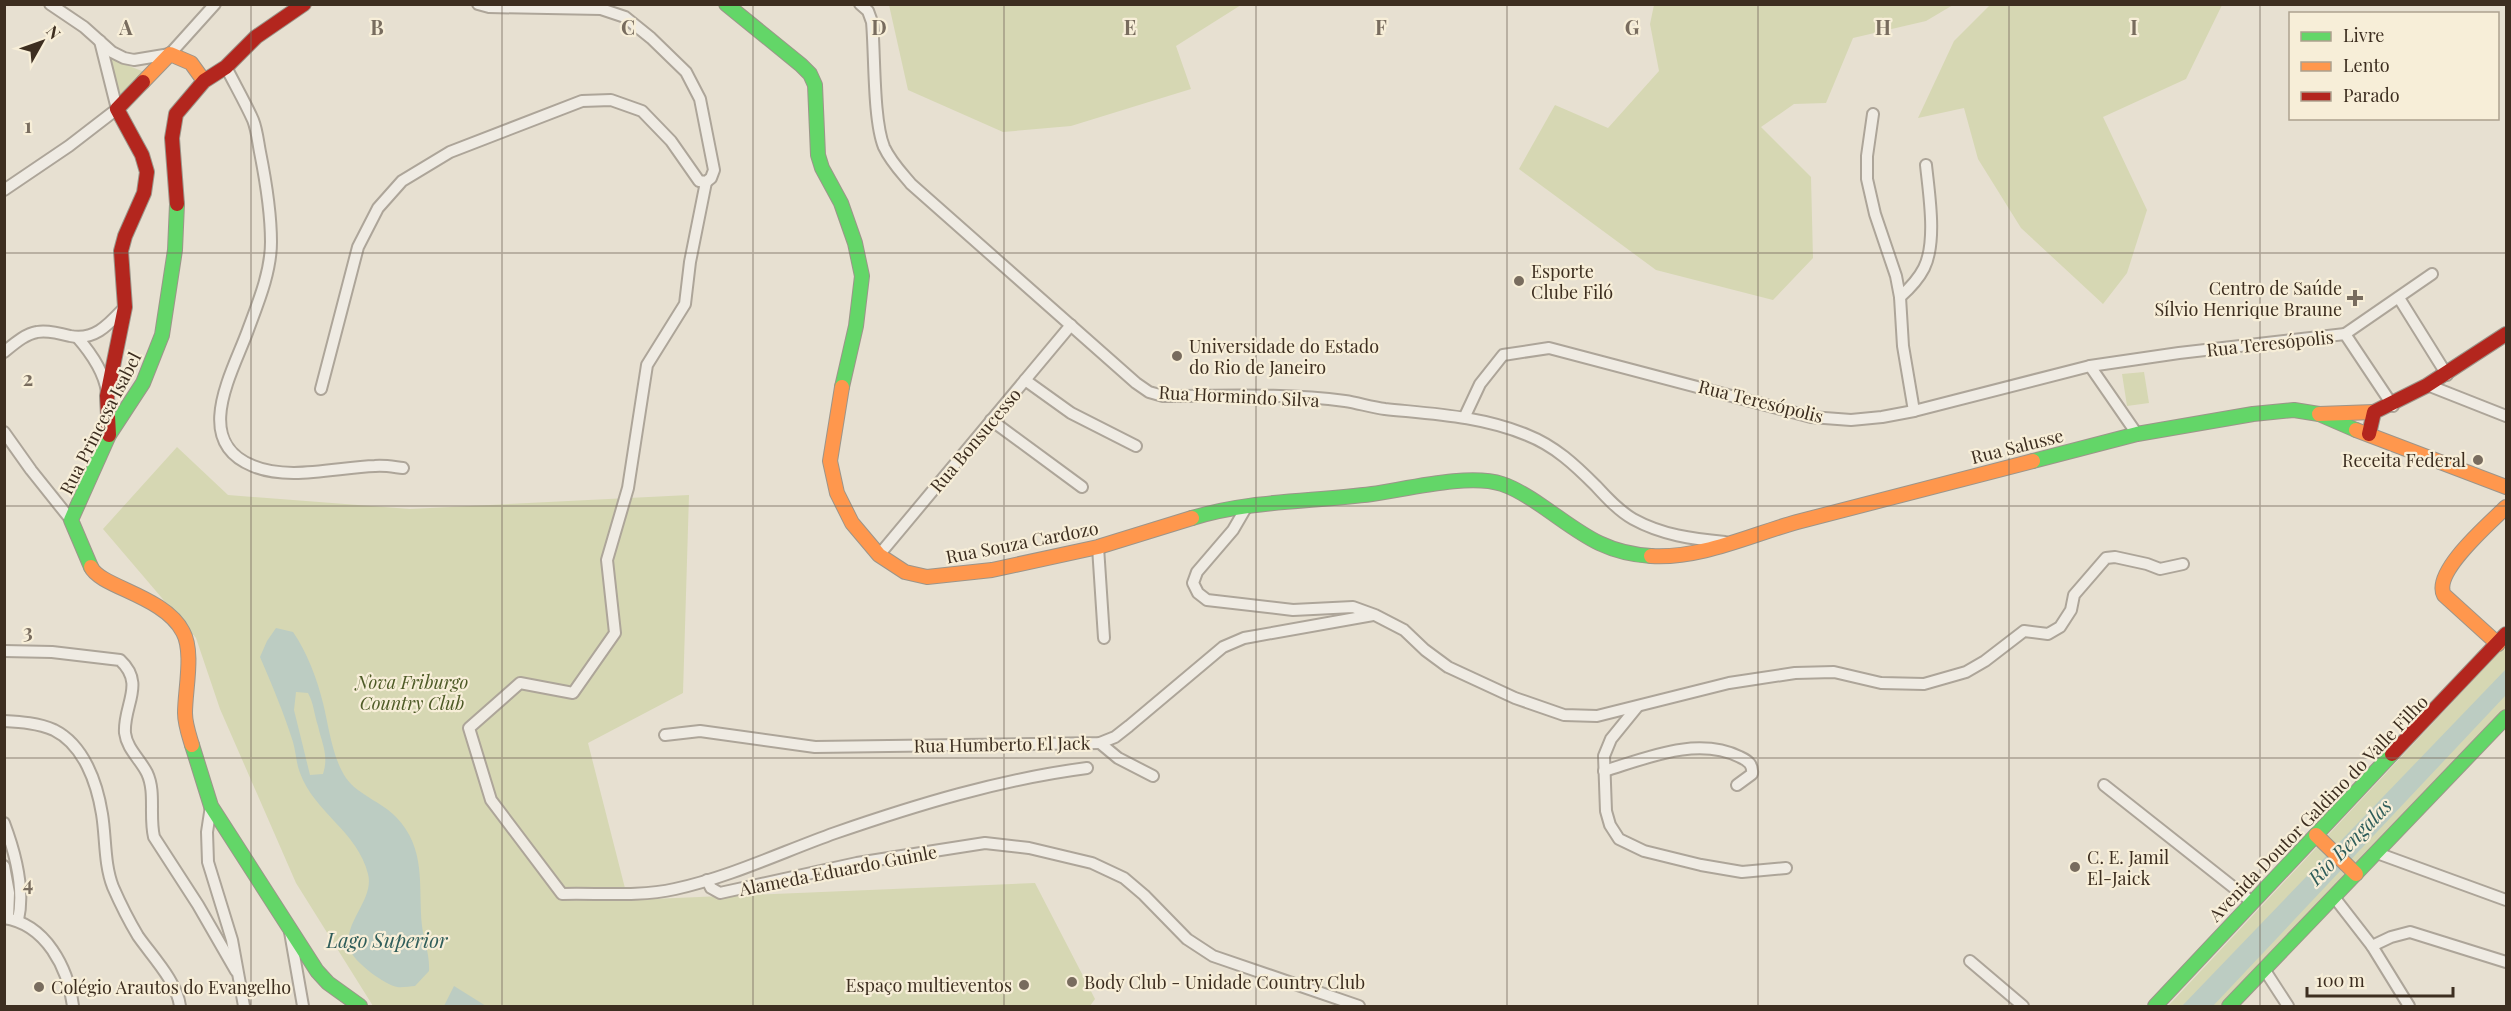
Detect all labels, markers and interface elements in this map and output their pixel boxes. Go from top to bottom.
north arrow [12,12,72,72]
legend [2289,12,2499,120]
text: A [118,13,133,40]
text: B [370,13,384,40]
text: C [621,13,635,40]
text: D [871,13,887,40]
text: E [1124,13,1136,40]
text: F [1375,13,1387,40]
text: G [1625,13,1640,40]
text: H [1875,13,1891,40]
text: I [2130,13,2138,40]
text: N [42,21,66,44]
text: Livre [2343,23,2384,47]
text: Lento [2343,53,2390,77]
text: Parado [2343,83,2400,107]
text: 1 [24,111,32,138]
place label: Esporte Clube Filó [1531,259,1613,304]
marker: Esporte Clube Filó [1512,274,1526,288]
place label: Centro de Saúde Sílvio Henrique Braune [2154,276,2342,321]
marker: Centro de Saúde Sílvio Henrique Braune [2346,289,2364,307]
street label: Rua Teresópolis [2205,324,2335,362]
place label: Universidade do Estado do Rio de Janeiro [1189,334,1379,379]
street label: Rua Princesa Isabel [54,348,146,498]
marker: Universidade do Estado do Rio de Janeiro [1170,349,1184,363]
text: 2 [23,364,33,391]
street label: Rua Teresópolis [1696,374,1826,428]
street label: Rua Hormindo Silva [1158,380,1320,412]
street label: Rua Bonsucesso [924,383,1026,497]
street label: Rua Salusse [1968,423,2066,469]
place label: Receita Federal [2342,448,2466,472]
marker: Receita Federal [2471,453,2485,467]
street label: Rua Souza Cardozo [944,515,1100,569]
text: 3 [23,617,33,644]
park label: Nova Friburgo Country Club [354,670,469,715]
street label: Avenida Doutor Galdino do Valle Filho [2202,690,2433,927]
street label: Rua Humberto El Jack [913,730,1091,758]
water label: Rio Bengalas [2300,792,2397,891]
street label: Alameda Eduardo Guinle [736,839,939,901]
place label: C. E. Jamil El-Jaick [2087,845,2169,890]
marker: C. E. Jamil El-Jaick [2068,860,2082,874]
text: 4 [23,869,33,896]
water label: Lago Superior [326,926,449,953]
scale bar [2307,960,2452,998]
text: 100 m [2316,968,2365,992]
place label: Body Club - Unidade Country Club [1084,970,1365,994]
place label: Espaço multieventos [845,973,1012,997]
place label: Colégio Arautos do Evangelho [51,975,291,999]
marker: Body Club - Unidade Country Club [1065,975,1079,989]
marker: Espaço multieventos [1017,978,1031,992]
marker: Colégio Arautos do Evangelho [32,980,46,994]

